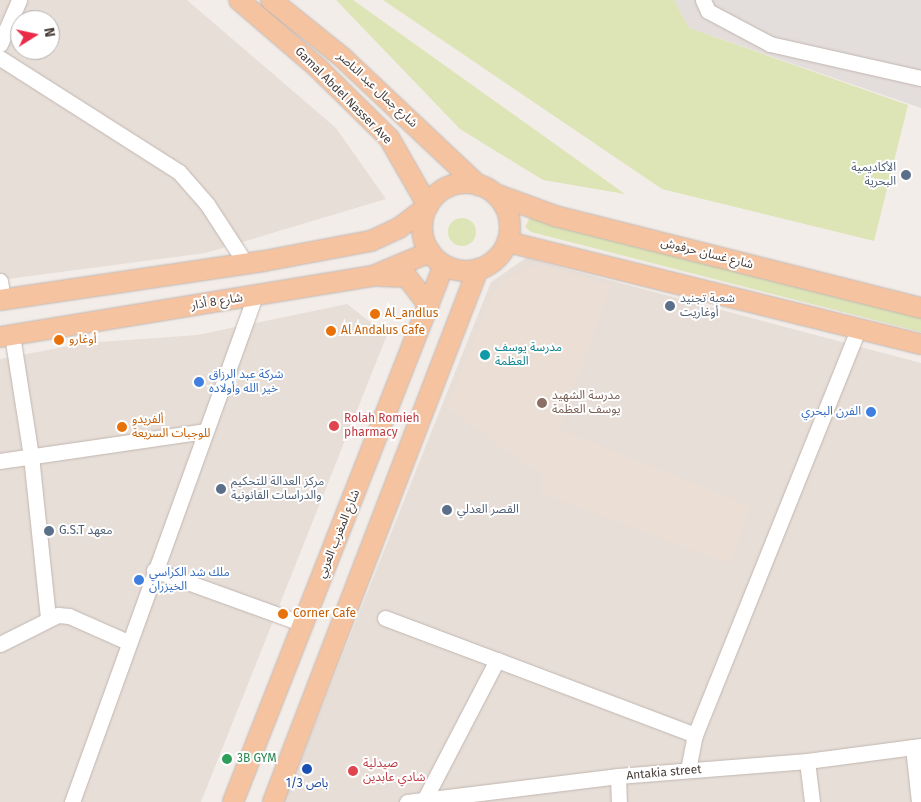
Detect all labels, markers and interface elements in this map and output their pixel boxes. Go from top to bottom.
north arrow [10,10,60,60]
text: N [40,26,58,39]
street label: Gamal Abdel Nasser Ave [292,45,394,147]
street label: شارع جمال عبد الناصر [334,49,420,131]
place label: الأكاديمية البحرية [851,161,896,189]
marker: الأكاديمية البحرية [900,169,912,181]
street label: شارع غسان حرفوش [659,236,755,272]
street label: شارع 8 أذار [190,291,244,313]
place label: شعبة تجنيد أوغاريت [680,292,735,320]
marker: شعبة تجنيد أوغاريت [664,300,676,312]
place label: Al_andlus [385,307,438,321]
marker: Al_andlus [369,308,381,320]
place label: Al Andalus Cafe [341,324,425,338]
marker: Al Andalus Cafe [325,325,337,337]
place label: أوغارو [69,333,96,347]
marker: أوغارو [53,334,65,346]
place label: مدرسة يوسف العظمة [495,341,562,369]
marker: مدرسة يوسف العظمة [479,349,491,361]
place label: شركة عبد الرزاق خير الله وأولاده [209,368,283,396]
marker: شركة عبد الرزاق خير الله وأولاده [193,376,205,388]
place label: مدرسة الشهيد يوسف العظمة [552,389,621,417]
marker: مدرسة الشهيد يوسف العظمة [536,397,548,409]
place label: الفرن البحري [801,405,861,419]
marker: الفرن البحري [865,406,877,418]
place label: Rolah Romieh pharmacy [344,412,420,440]
place label: ألفريدو للوجبات السريعة [132,413,210,441]
marker: Rolah Romieh pharmacy [328,420,340,432]
marker: ألفريدو للوجبات السريعة [116,421,128,433]
place label: مركز العدالة للتحكيم والدراسات القانونية [231,475,324,503]
marker: مركز العدالة للتحكيم والدراسات القانونية [215,483,227,495]
street label: شارع المغرب العربي [315,488,363,580]
place label: القصر العدلي [457,503,519,517]
marker: القصر العدلي [441,504,453,516]
place label: G.S.T معهد [59,524,113,538]
marker: G.S.T معهد [43,525,55,537]
place label: ملك شد الكراسي الخيزران [149,566,230,594]
marker: ملك شد الكراسي الخيزران [133,574,145,586]
place label: Corner Cafe [293,607,356,621]
marker: Corner Cafe [277,608,289,620]
place label: 3B GYM [237,752,276,766]
marker: 3B GYM [221,753,233,765]
place label: صيدلية شادي عابدين [363,757,425,785]
marker: باص 1/3 [301,763,313,775]
street label: Antakia street [626,763,702,783]
marker: صيدلية شادي عابدين [347,765,359,777]
place label: باص 1/3 [286,777,328,791]

